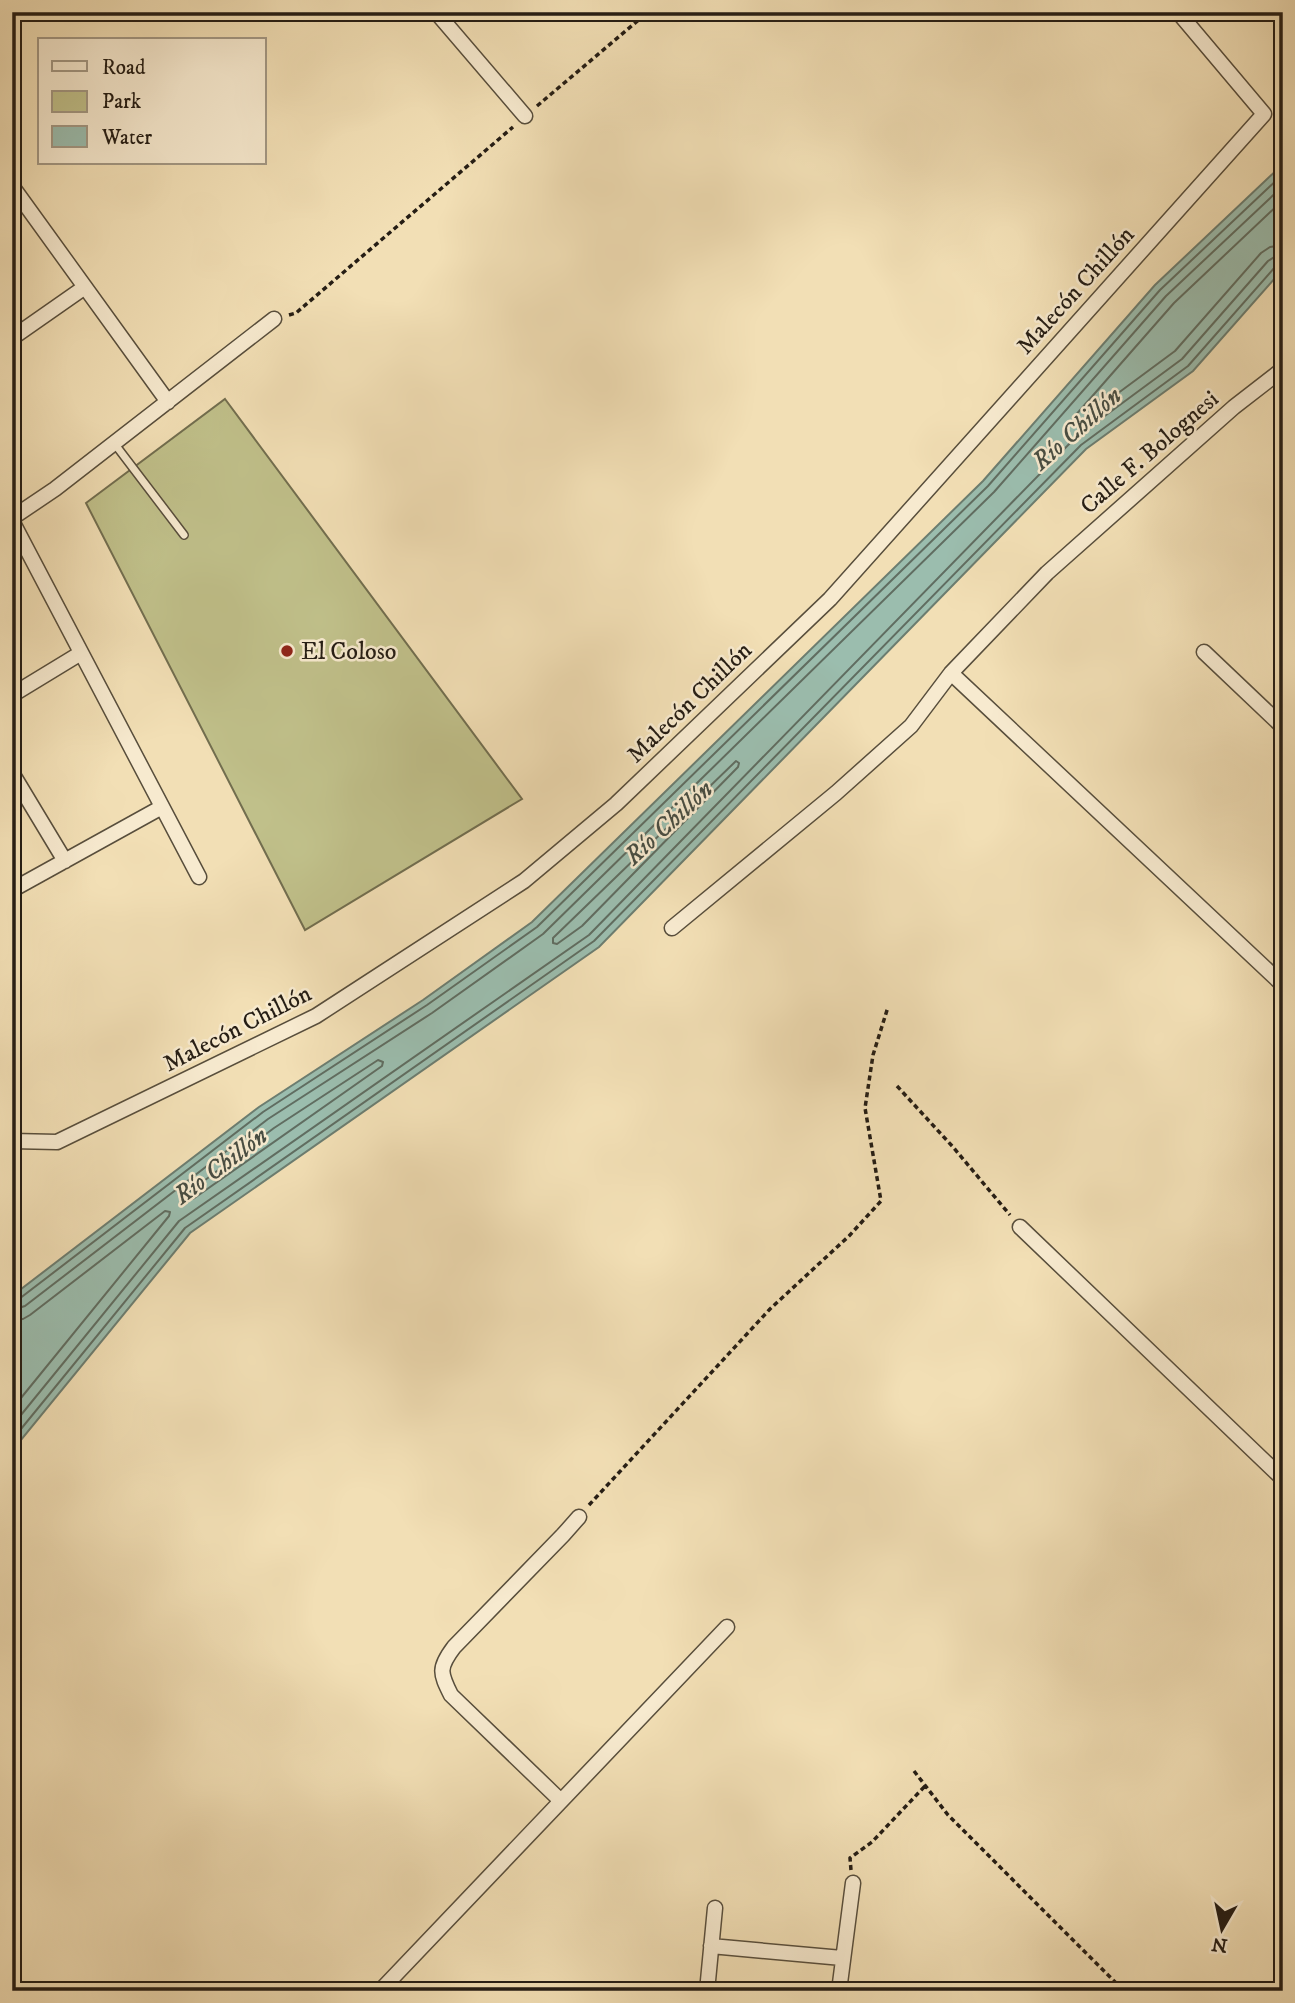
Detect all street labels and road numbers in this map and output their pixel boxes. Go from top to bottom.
street label: Malecón Chillón [1010,220,1141,361]
street label: Calle F. Bolognesi [1074,384,1225,521]
street label: Malecón Chillón [621,635,759,770]
street label: Malecón Chillón [158,979,317,1079]

